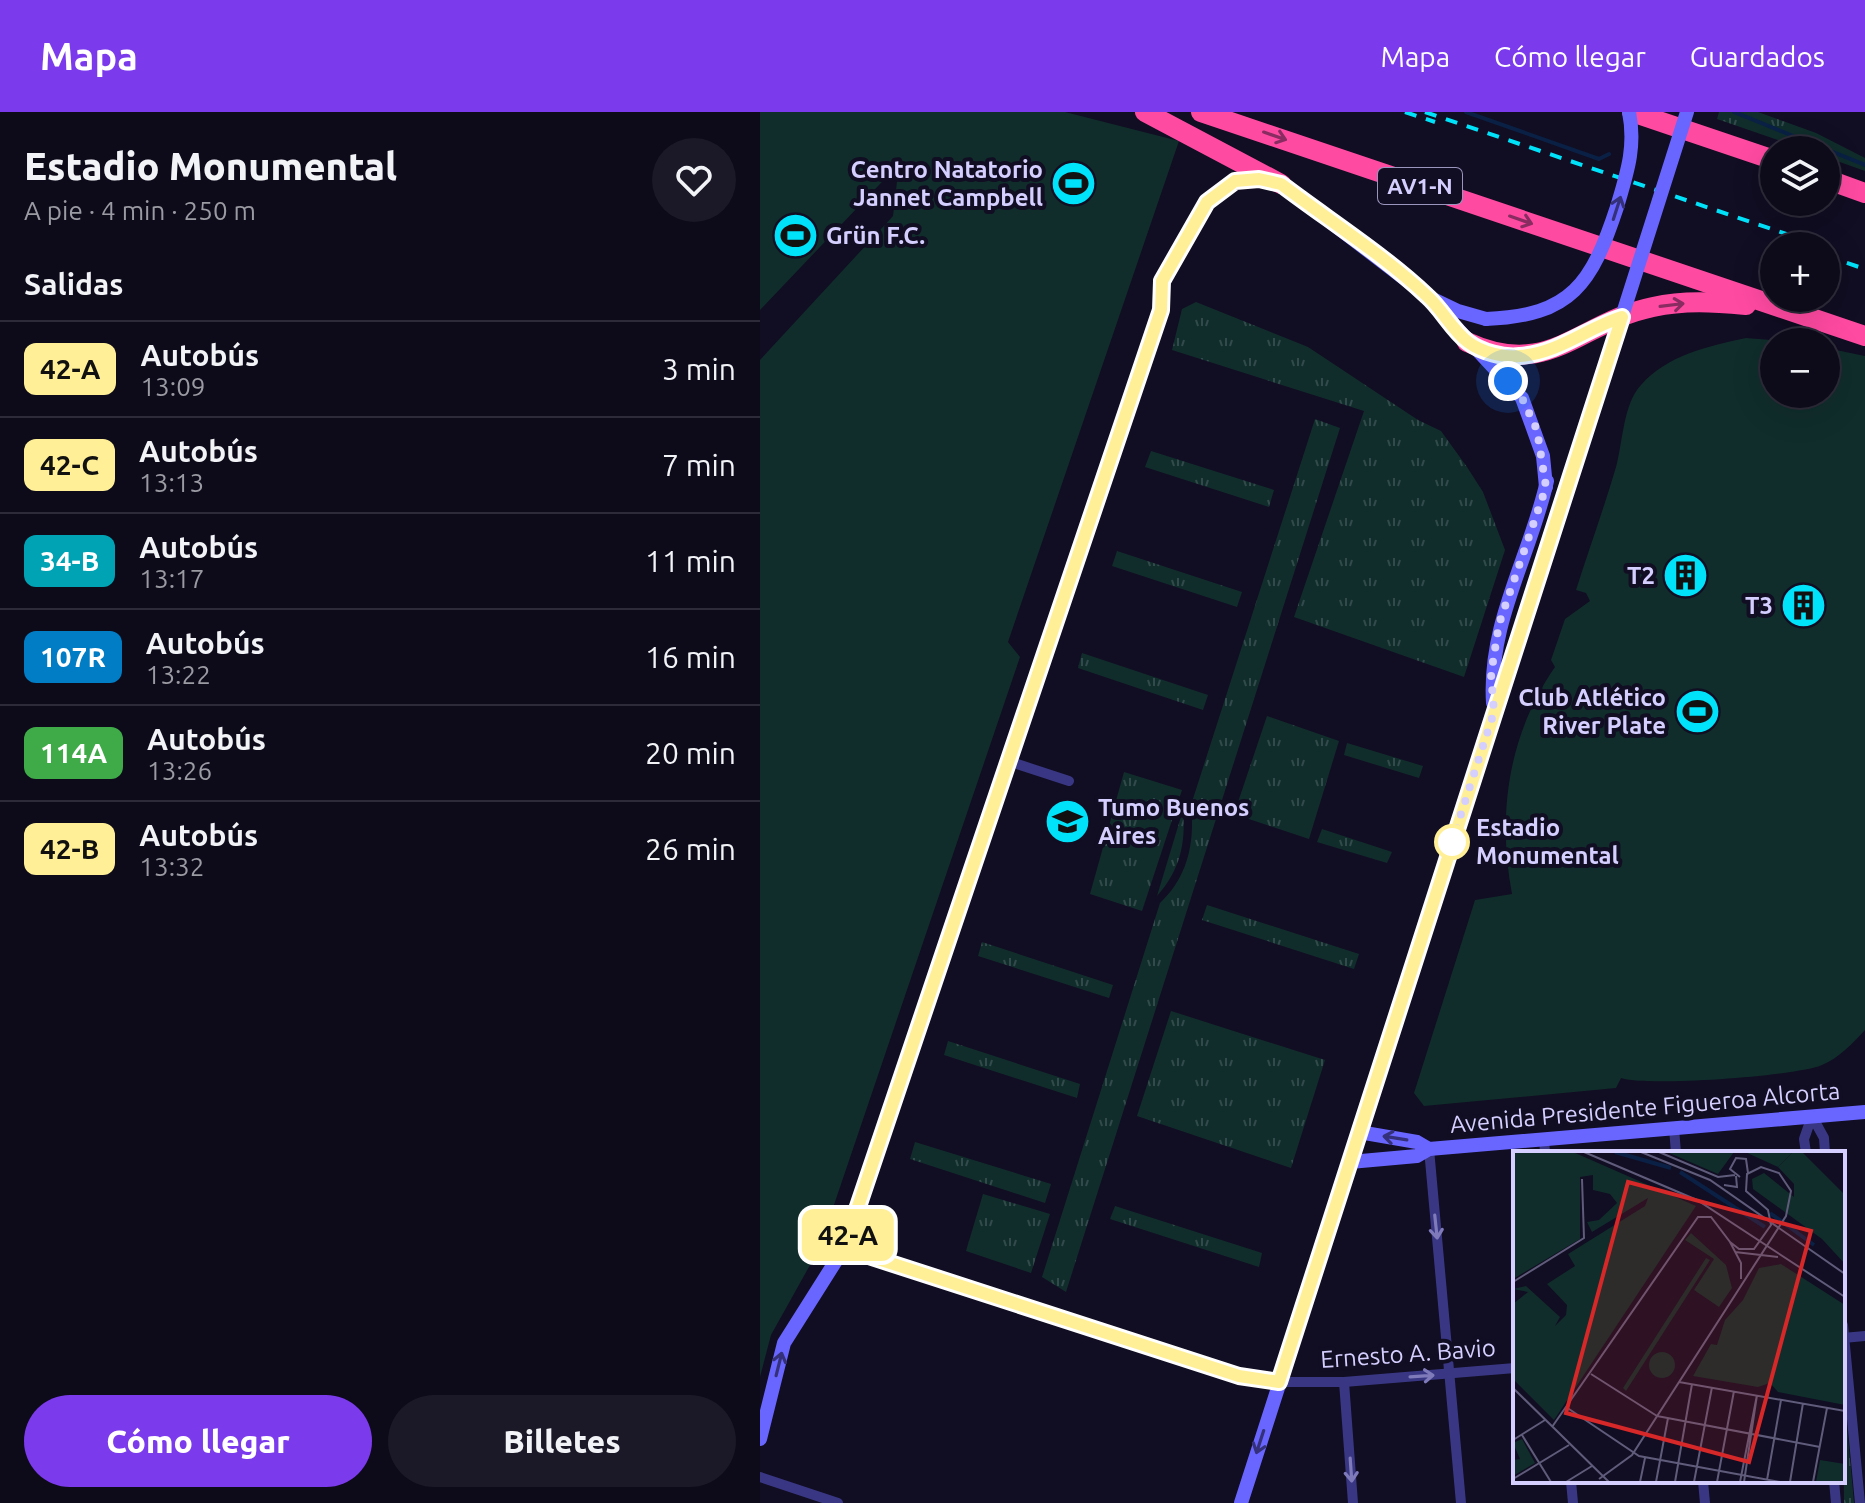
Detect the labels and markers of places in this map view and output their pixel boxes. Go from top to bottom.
place label: Centro Natatorio Jannet Campbell [851,156,1043,211]
sports icon: Centro Natatorio Jannet Campbell [1050,160,1098,208]
sports icon: Grün F.C. [771,212,819,260]
place label: Grün F.C. [826,222,925,249]
building icon: T2 [1662,552,1710,600]
place label: T2 [1627,562,1655,589]
building icon: T3 [1780,582,1828,630]
place label: T3 [1745,592,1773,619]
place label: Club Atlético River Plate [1518,684,1666,739]
sports icon: Club Atlético River Plate [1673,688,1721,736]
place label: Tumo Buenos Aires [1098,794,1249,849]
school or university icon: Tumo Buenos Aires [1043,798,1091,846]
place label: Estadio Monumental [1476,814,1619,869]
marker: Estadio Monumental [1435,825,1469,859]

